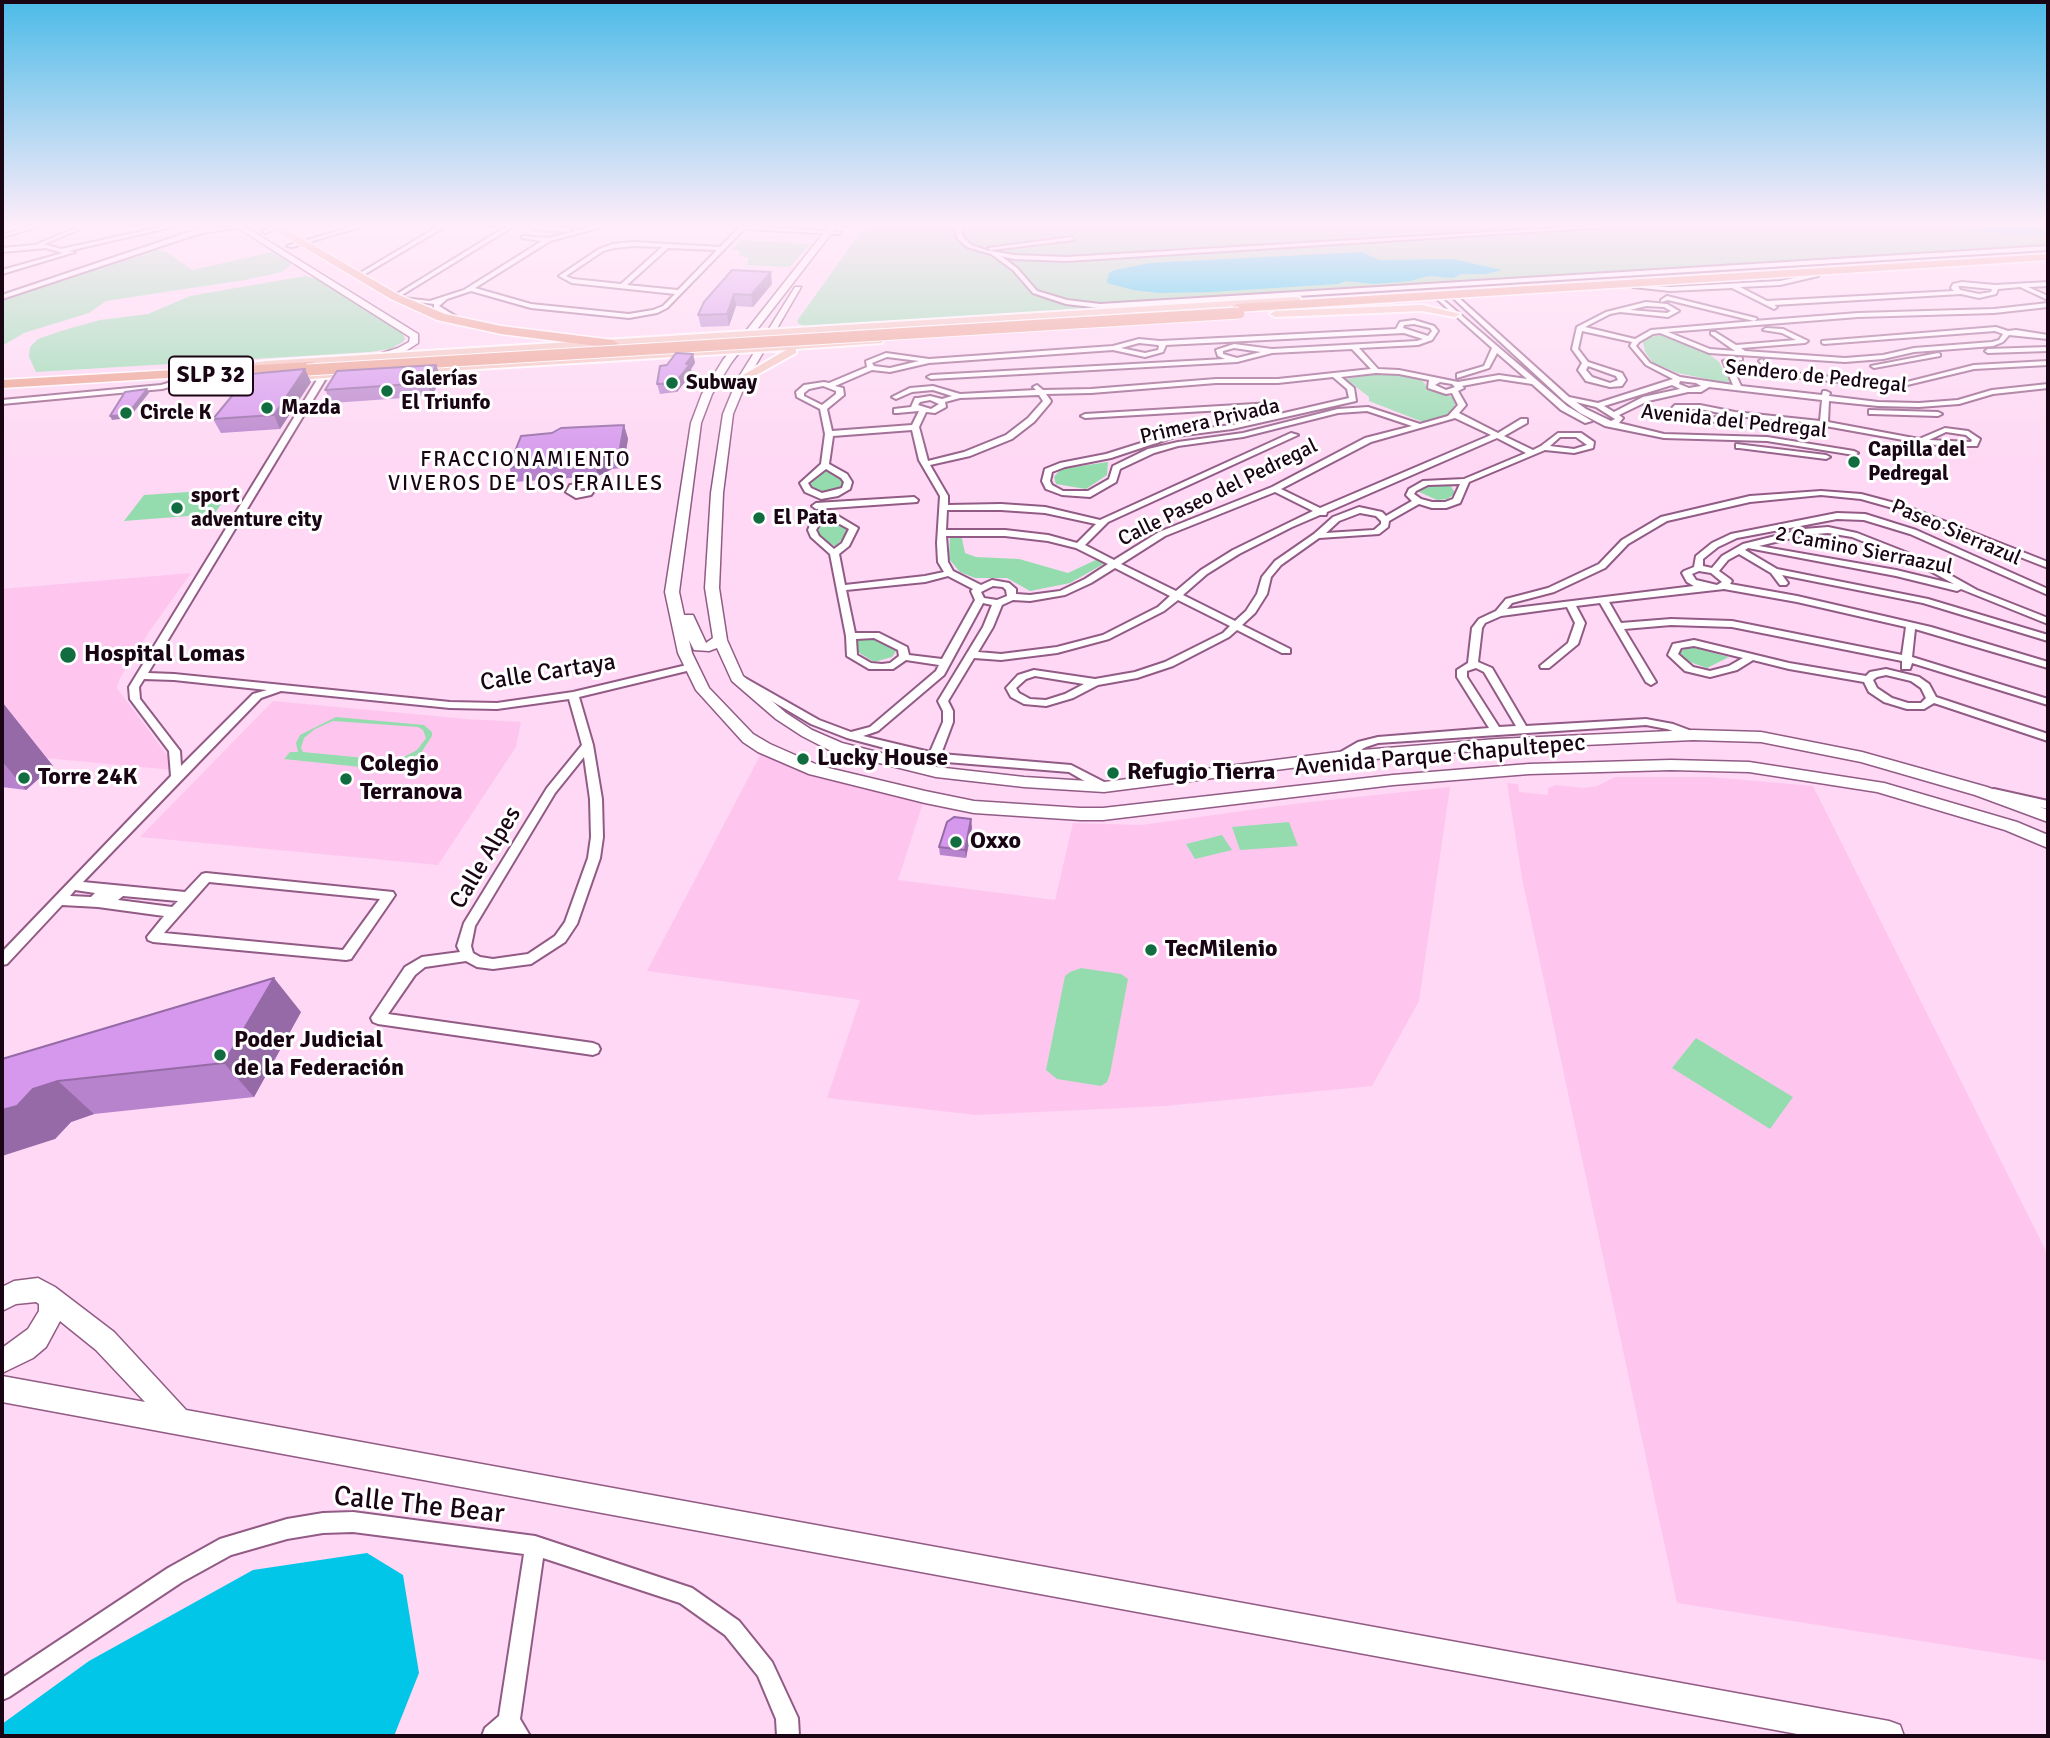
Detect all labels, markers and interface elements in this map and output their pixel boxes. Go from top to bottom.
street label: Sendero de Pedregal [1724,355,1908,399]
road number: SLP 32 [169,356,253,396]
place label: Galerías El Triunfo [401,366,490,416]
place label: Subway [686,370,757,396]
marker: Subway [664,375,680,391]
marker: Galerías El Triunfo [379,383,395,399]
street label: Primera Privada [1138,394,1282,450]
place label: Mazda [281,395,341,421]
place label: Circle K [140,400,211,426]
marker: Mazda [259,400,275,416]
street label: Avenida del Pedregal [1640,400,1828,444]
marker: Circle K [118,405,134,421]
street label: Calle Paseo del Pedregal [1114,434,1322,552]
place label: Capilla del Pedregal [1868,437,1966,487]
district label: FRACCIONAMIENTO VIVEROS DE LOS FRAILES [391,447,661,497]
marker: Capilla del Pedregal [1846,454,1862,470]
place label: sport adventure city [191,483,322,533]
street label: Paseo Sierrazul [1887,494,2025,572]
marker: sport adventure city [169,500,185,516]
place label: El Pata [773,505,837,531]
marker: El Pata [751,510,767,526]
street label: 2 Camino Sierraazul [1773,521,1955,581]
place label: Hospital Lomas [84,641,245,669]
marker: Hospital Lomas [58,645,78,665]
street label: Calle Cartaya [478,648,618,698]
street label: Avenida Parque Chapultepec [1293,729,1587,783]
place label: Lucky House [817,745,948,773]
place label: Colegio Terranova [360,751,462,807]
marker: Lucky House [795,751,811,767]
place label: Refugio Tierra [1127,759,1275,787]
place label: Torre 24K [38,764,137,792]
marker: Refugio Tierra [1105,765,1121,781]
marker: Torre 24K [16,770,32,786]
marker: Colegio Terranova [338,771,354,787]
street label: Calle Alpes [444,802,528,914]
place label: Oxxo [970,828,1021,856]
marker: Oxxo [948,834,964,850]
place label: TecMilenio [1165,936,1278,964]
marker: TecMilenio [1143,942,1159,958]
place label: Poder Judicial de la Federación [234,1027,404,1083]
marker: Poder Judicial de la Federación [212,1047,228,1063]
street label: Calle The Bear [332,1480,506,1532]

